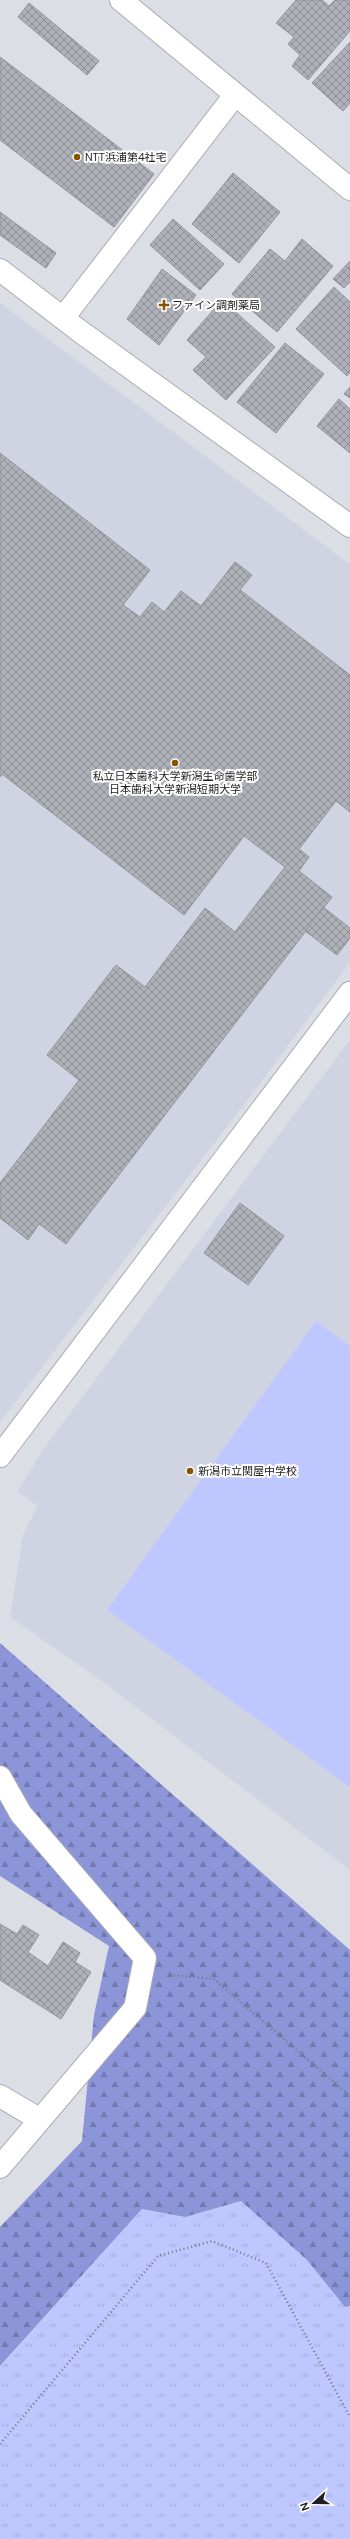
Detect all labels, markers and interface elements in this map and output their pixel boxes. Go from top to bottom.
place label: NTT浜浦第4社宅 [85,150,167,164]
marker: NTT浜浦第4社宅 [72,152,82,162]
place label: ファイン調剤薬局 [172,298,260,312]
marker: ファイン調剤薬局 [159,300,169,310]
marker: 私立日本歯科大学新潟生命歯学部 日本歯科大学新潟短期大学 [170,758,180,768]
place label: 私立日本歯科大学新潟生命歯学部 日本歯科大学新潟短期大学 [93,769,258,796]
place label: 新潟市立関屋中学校 [198,1464,297,1478]
marker: 新潟市立関屋中学校 [185,1466,195,1476]
north arrow [294,2483,334,2523]
text: N [297,2500,313,2513]

